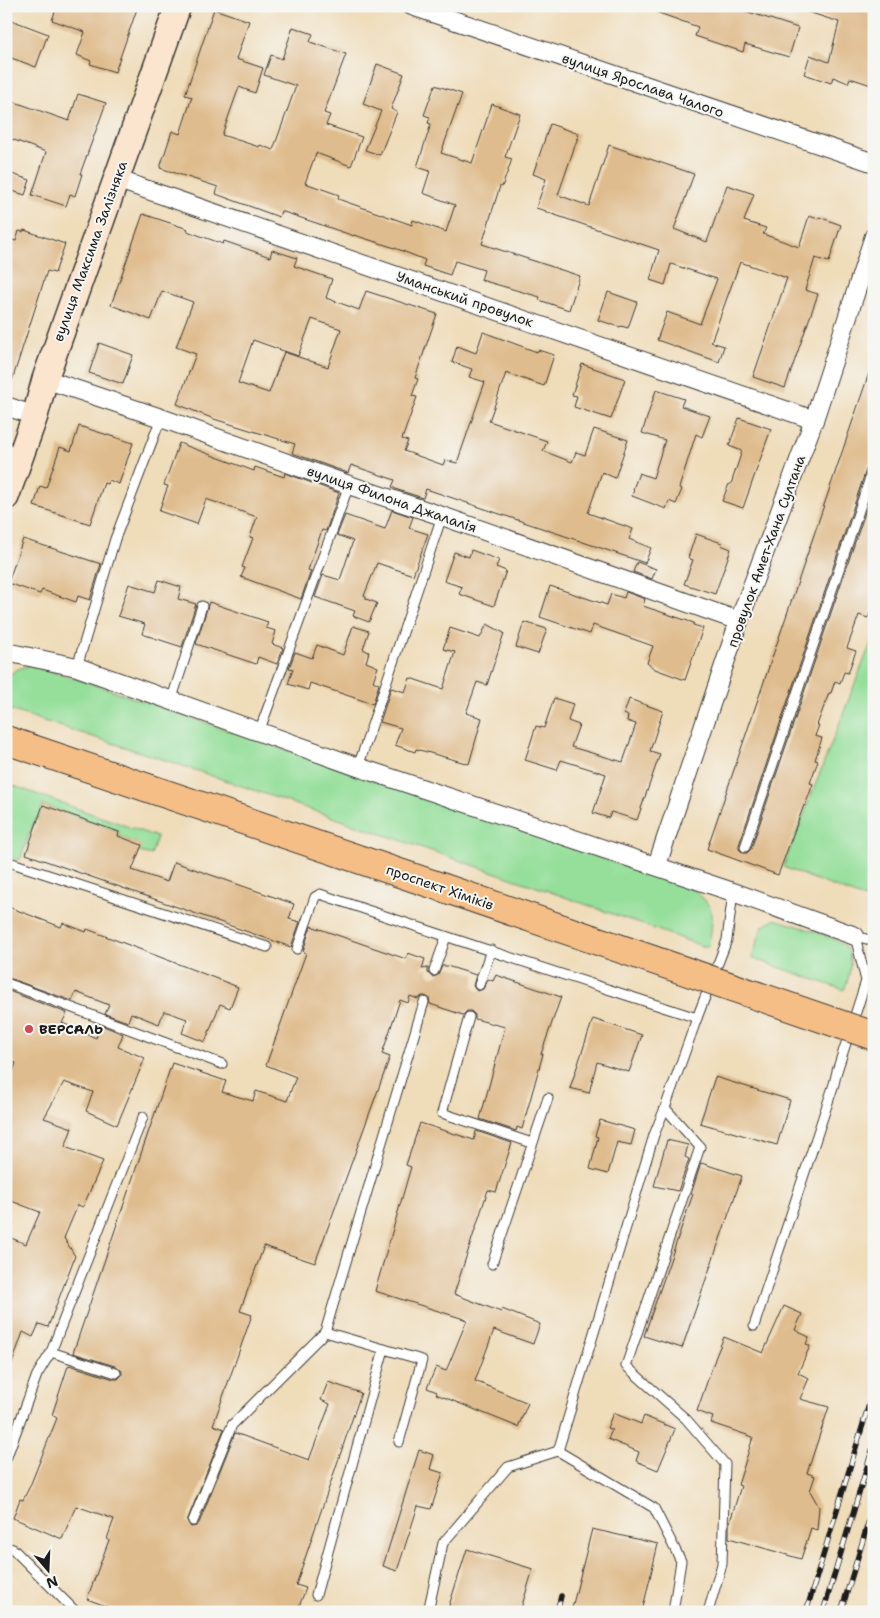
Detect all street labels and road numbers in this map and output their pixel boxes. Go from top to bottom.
street label: вулиця Ярослава Чалого [560,49,726,121]
street label: вулиця Максима Залізняка [49,158,131,344]
street label: Уманський провулок [394,267,536,331]
street label: провулок Амет-Хана Султана [723,452,809,650]
street label: вулиця Филона Джалалія [305,461,479,537]
street label: проспект Хіміків [384,860,496,914]

